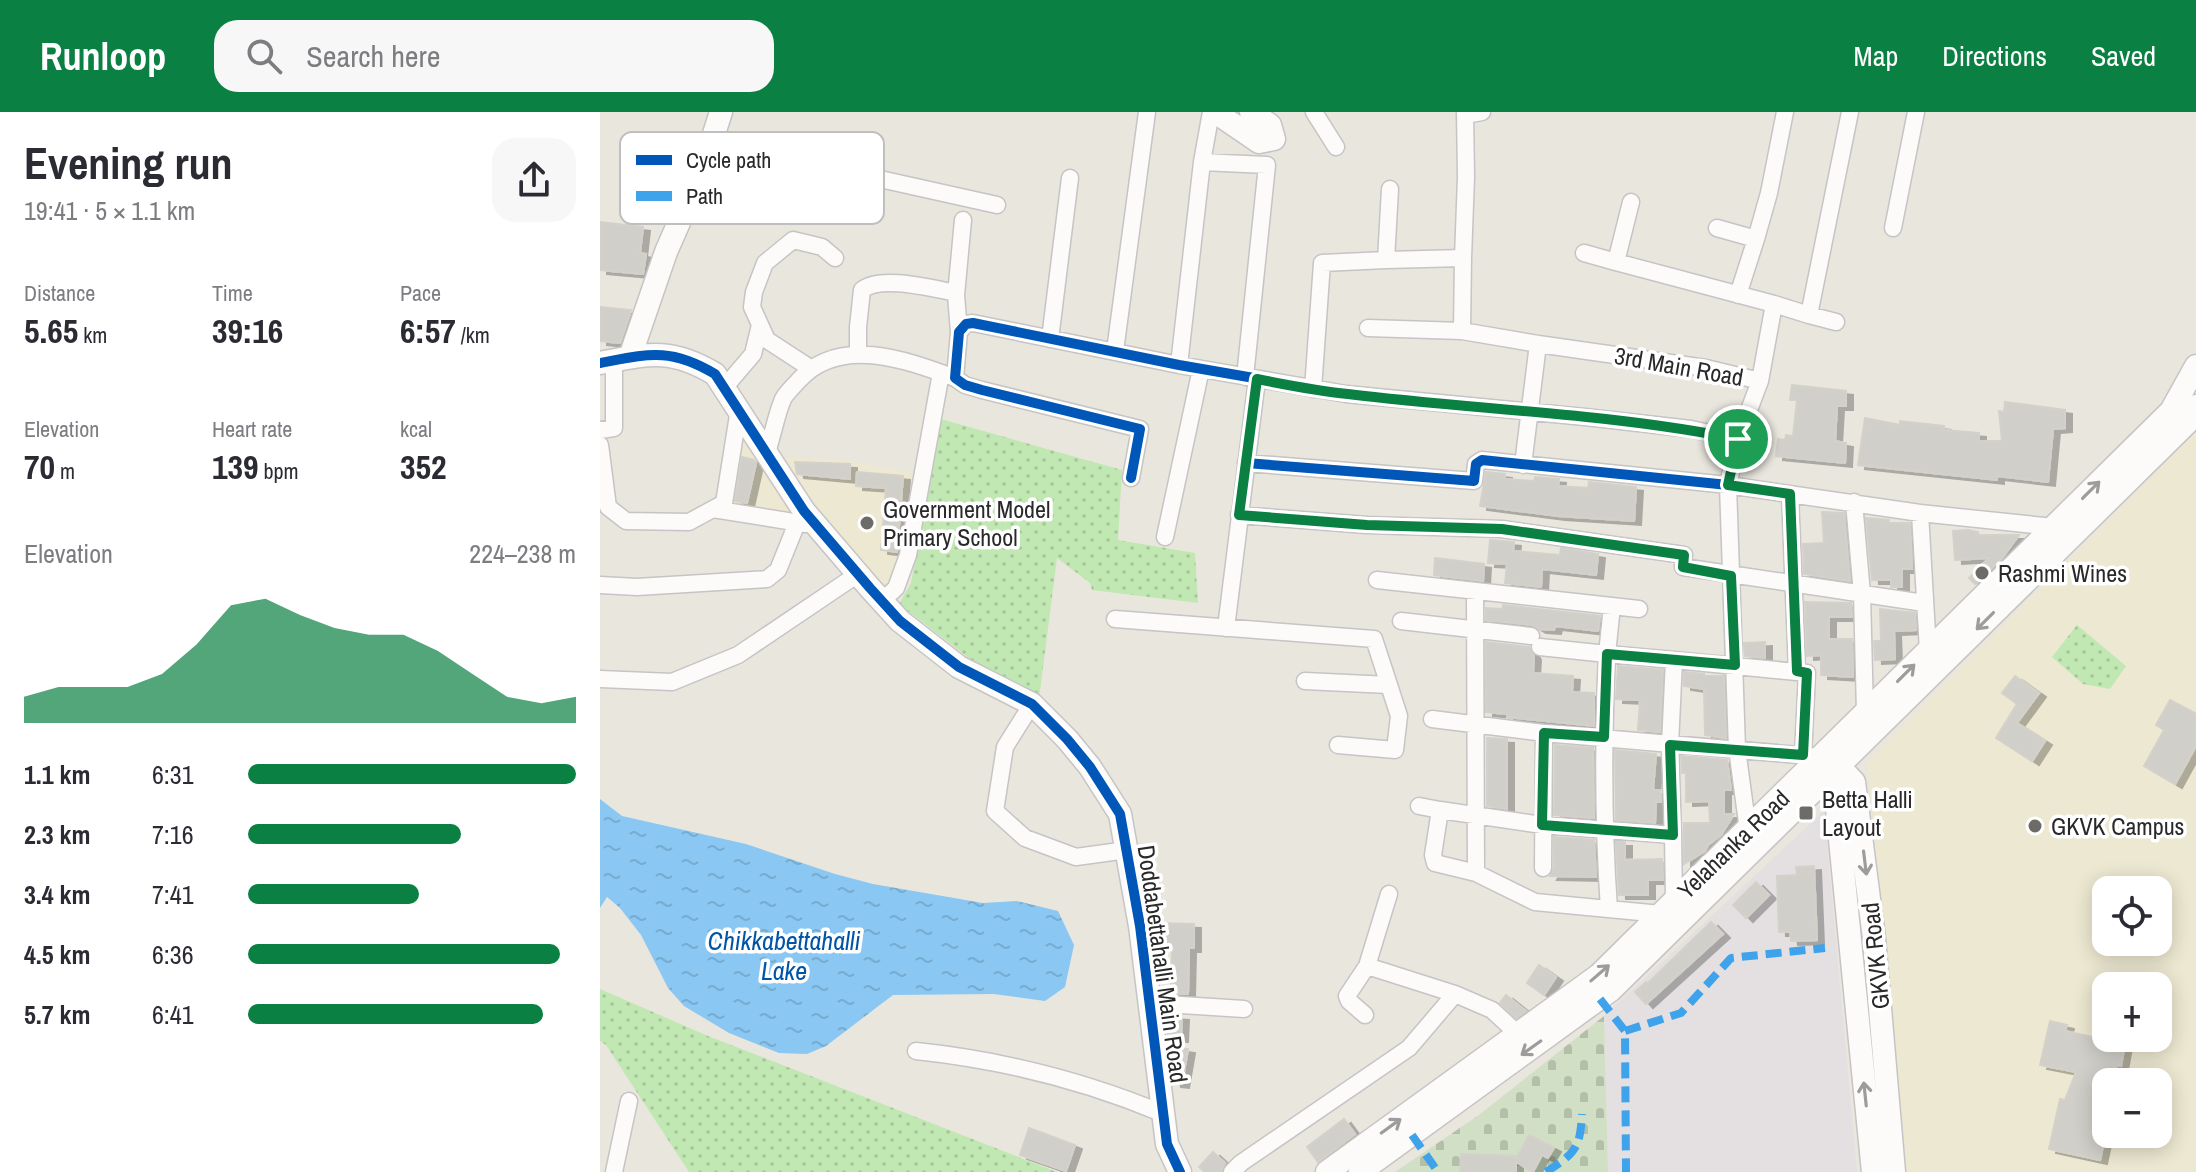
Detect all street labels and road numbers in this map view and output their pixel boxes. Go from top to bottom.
street label: 3rd Main Road [1612,339,1746,393]
street label: Yelahanka Road [1670,782,1796,906]
street label: Doddabettahalli Main Road [1130,843,1196,1085]
street label: GKVK Road [1853,901,1897,1011]

